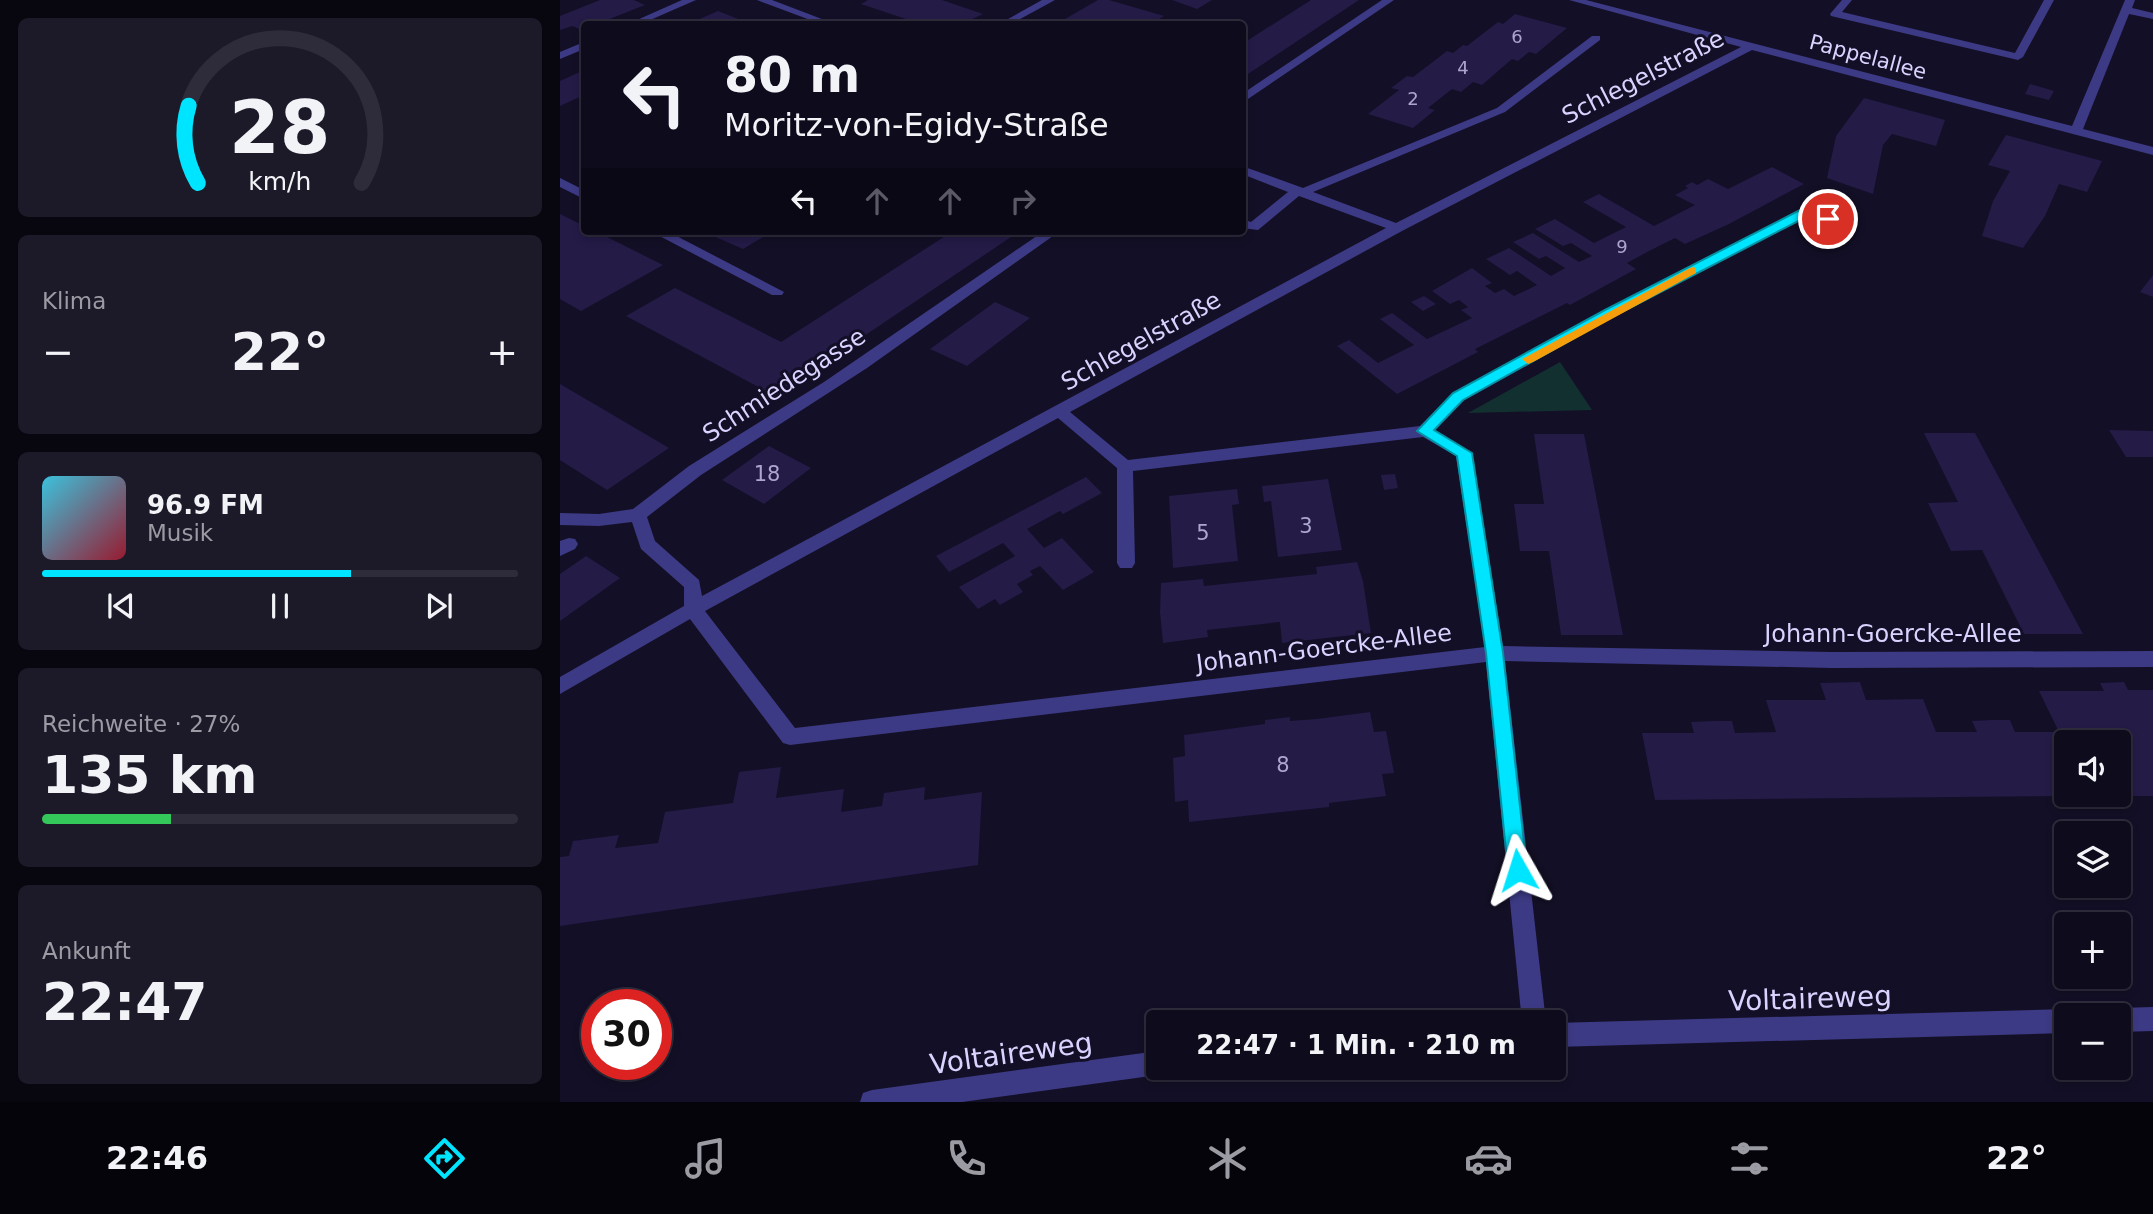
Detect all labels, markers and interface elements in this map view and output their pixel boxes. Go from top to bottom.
street label: Schlegelstraße [1557,24,1729,130]
house number: 6 [1511,26,1523,47]
street label: Pappelallee [1807,30,1929,84]
text: 80 m [724,47,860,104]
icon: left [609,49,700,140]
house number: 4 [1457,57,1469,78]
text: 28 [229,86,331,171]
house number: 2 [1407,88,1419,109]
text: Moritz-von-Egidy-Straße [724,106,1109,144]
text: km/h [248,167,312,196]
icon: left [785,182,823,220]
icon: ahead [858,182,896,220]
icon: ahead [931,182,969,220]
icon: right [1004,182,1042,220]
pin [1798,189,1858,249]
icon: arrive [1809,200,1847,238]
house number: 9 [1616,236,1628,257]
street label: Schlegelstraße [1056,286,1226,396]
text: Klima [42,288,106,314]
text: 22° [231,322,329,382]
street label: Schmiedegasse [697,322,871,448]
text: − [42,330,74,374]
text: + [486,330,518,374]
house number: 18 [754,462,780,486]
text: 96.9 FM [147,490,264,520]
house number: 3 [1299,514,1313,538]
text: Musik [147,520,213,546]
house number: 5 [1196,521,1210,545]
icon: previous [102,587,140,625]
icon: pause [261,587,299,625]
icon: next [420,587,458,625]
street label: Johann-Goercke-Allee [1193,618,1453,678]
street label: Johann-Goercke-Allee [1762,620,2022,648]
text: Reichweite · 27% [42,711,240,737]
map controls [2054,730,2131,1080]
button: sound [2054,730,2131,807]
text: 135 km [42,745,257,805]
house number: 8 [1276,753,1290,777]
button: layers [2054,821,2131,898]
position arrow [1481,833,1555,907]
button: + [2054,912,2131,989]
text: Ankunft [42,938,131,964]
text: 22:47 [42,972,208,1032]
street label: Voltaireweg [1728,979,1892,1018]
speed limit sign: 30 [581,989,672,1080]
button: − [2054,1003,2131,1080]
street label: Voltaireweg [928,1026,1094,1081]
text: 22:47 · 1 Min. · 210 m [1196,1030,1516,1060]
icon: directions [420,1134,469,1183]
icon: music [681,1134,730,1183]
icon: phone [942,1134,991,1183]
icon: climate [1203,1134,1252,1183]
icon: car [1464,1134,1513,1183]
icon: filters [1725,1134,1774,1183]
text: 22:46 [106,1139,208,1177]
text: 22° [1986,1139,2047,1177]

